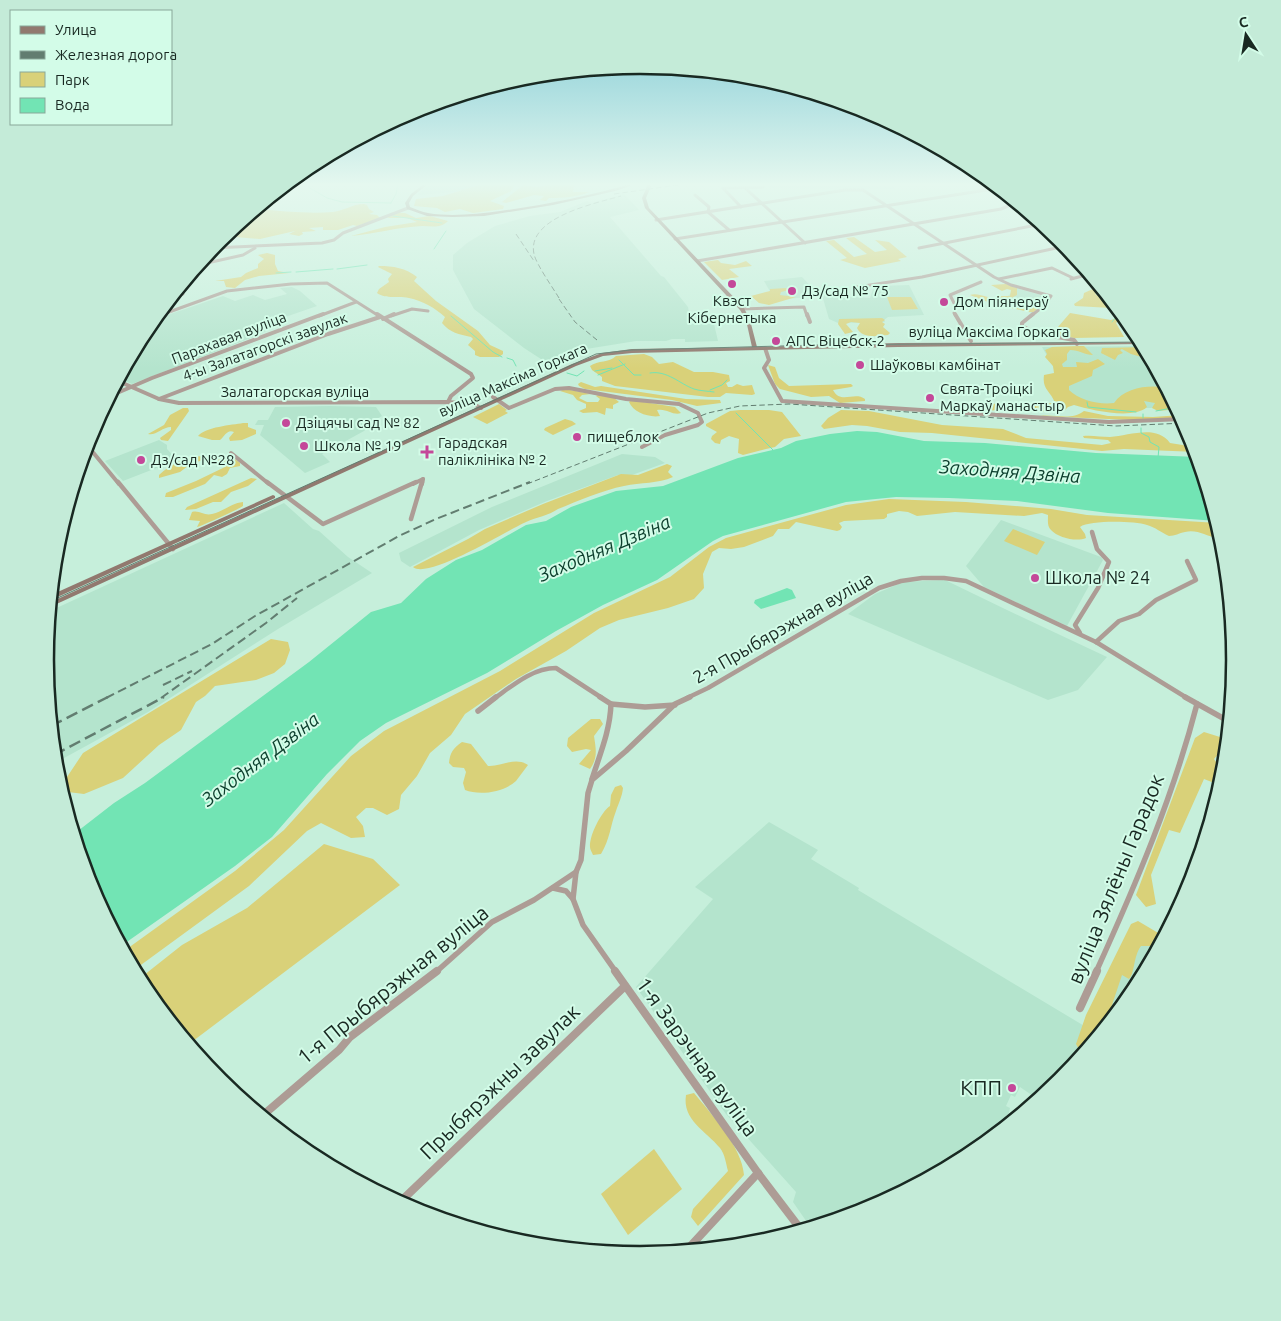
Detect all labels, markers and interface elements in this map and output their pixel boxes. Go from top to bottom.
legend [10,10,172,125]
north arrow [1221,10,1271,60]
text: С [1237,14,1249,31]
text: Улица [55,21,97,38]
text: Железная дорога [55,46,177,63]
text: Парк [55,71,90,88]
text: Вода [55,96,90,113]
marker: Квэст Кібернетыка [726,278,738,290]
place label: Дз/сад № 75 [802,282,889,299]
marker: Дз/сад № 75 [786,285,798,297]
place label: Квэст Кібернетыка [688,292,776,326]
place label: Дом піянераў [954,293,1049,310]
marker: Дом піянераў [938,296,950,308]
street label: Парахавая вуліца [169,308,289,367]
street label: 4-ы Залатагорскі завулак [180,309,350,384]
street label: вуліца Максіма Горкага [908,323,1070,340]
place label: АПС Віцебск-2 [786,332,885,349]
marker: АПС Віцебск-2 [770,335,782,347]
street label: вуліца Максіма Горкага [436,339,590,420]
place label: Шаўковы камбінат [870,356,1001,373]
marker: Шаўковы камбінат [854,359,866,371]
place label: Свята-Троіцкі Маркаў манастыр [940,380,1064,414]
street label: Залатагорская вуліца [221,383,369,400]
marker: Свята-Троіцкі Маркаў манастыр [924,392,936,404]
place label: Дзіцячы сад № 82 [296,414,420,431]
marker: Дзіцячы сад № 82 [280,417,292,429]
place label: пищеблок [587,428,659,445]
marker: пищеблок [571,431,583,443]
place label: Гарадская паліклініка № 2 [438,434,547,468]
place label: Школа № 19 [314,437,402,454]
marker: Школа № 19 [298,440,310,452]
marker: Гарадская паліклініка № 2 [420,445,434,459]
place label: Дз/сад №28 [151,451,234,468]
marker: Дз/сад №28 [135,454,147,466]
water label: Заходняя Дзвіна [938,455,1081,487]
water label: Заходняя Дзвіна [534,510,673,586]
street label: 2-я Прыбярэжная вуліца [689,567,876,687]
place label: Школа № 24 [1045,567,1150,587]
marker: Школа № 24 [1029,572,1041,584]
water label: Заходняя Дзвіна [196,708,323,811]
street label: вуліца Зялёны Гарадок [1062,770,1168,987]
street label: 1-я Прыбярэжная вуліца [292,900,493,1069]
street label: 1-я Зарэчная вуліца [632,972,764,1141]
street label: Прыбярэжны завулак [415,999,584,1164]
place label: КПП [960,1075,1002,1099]
marker: КПП [1006,1082,1018,1094]

